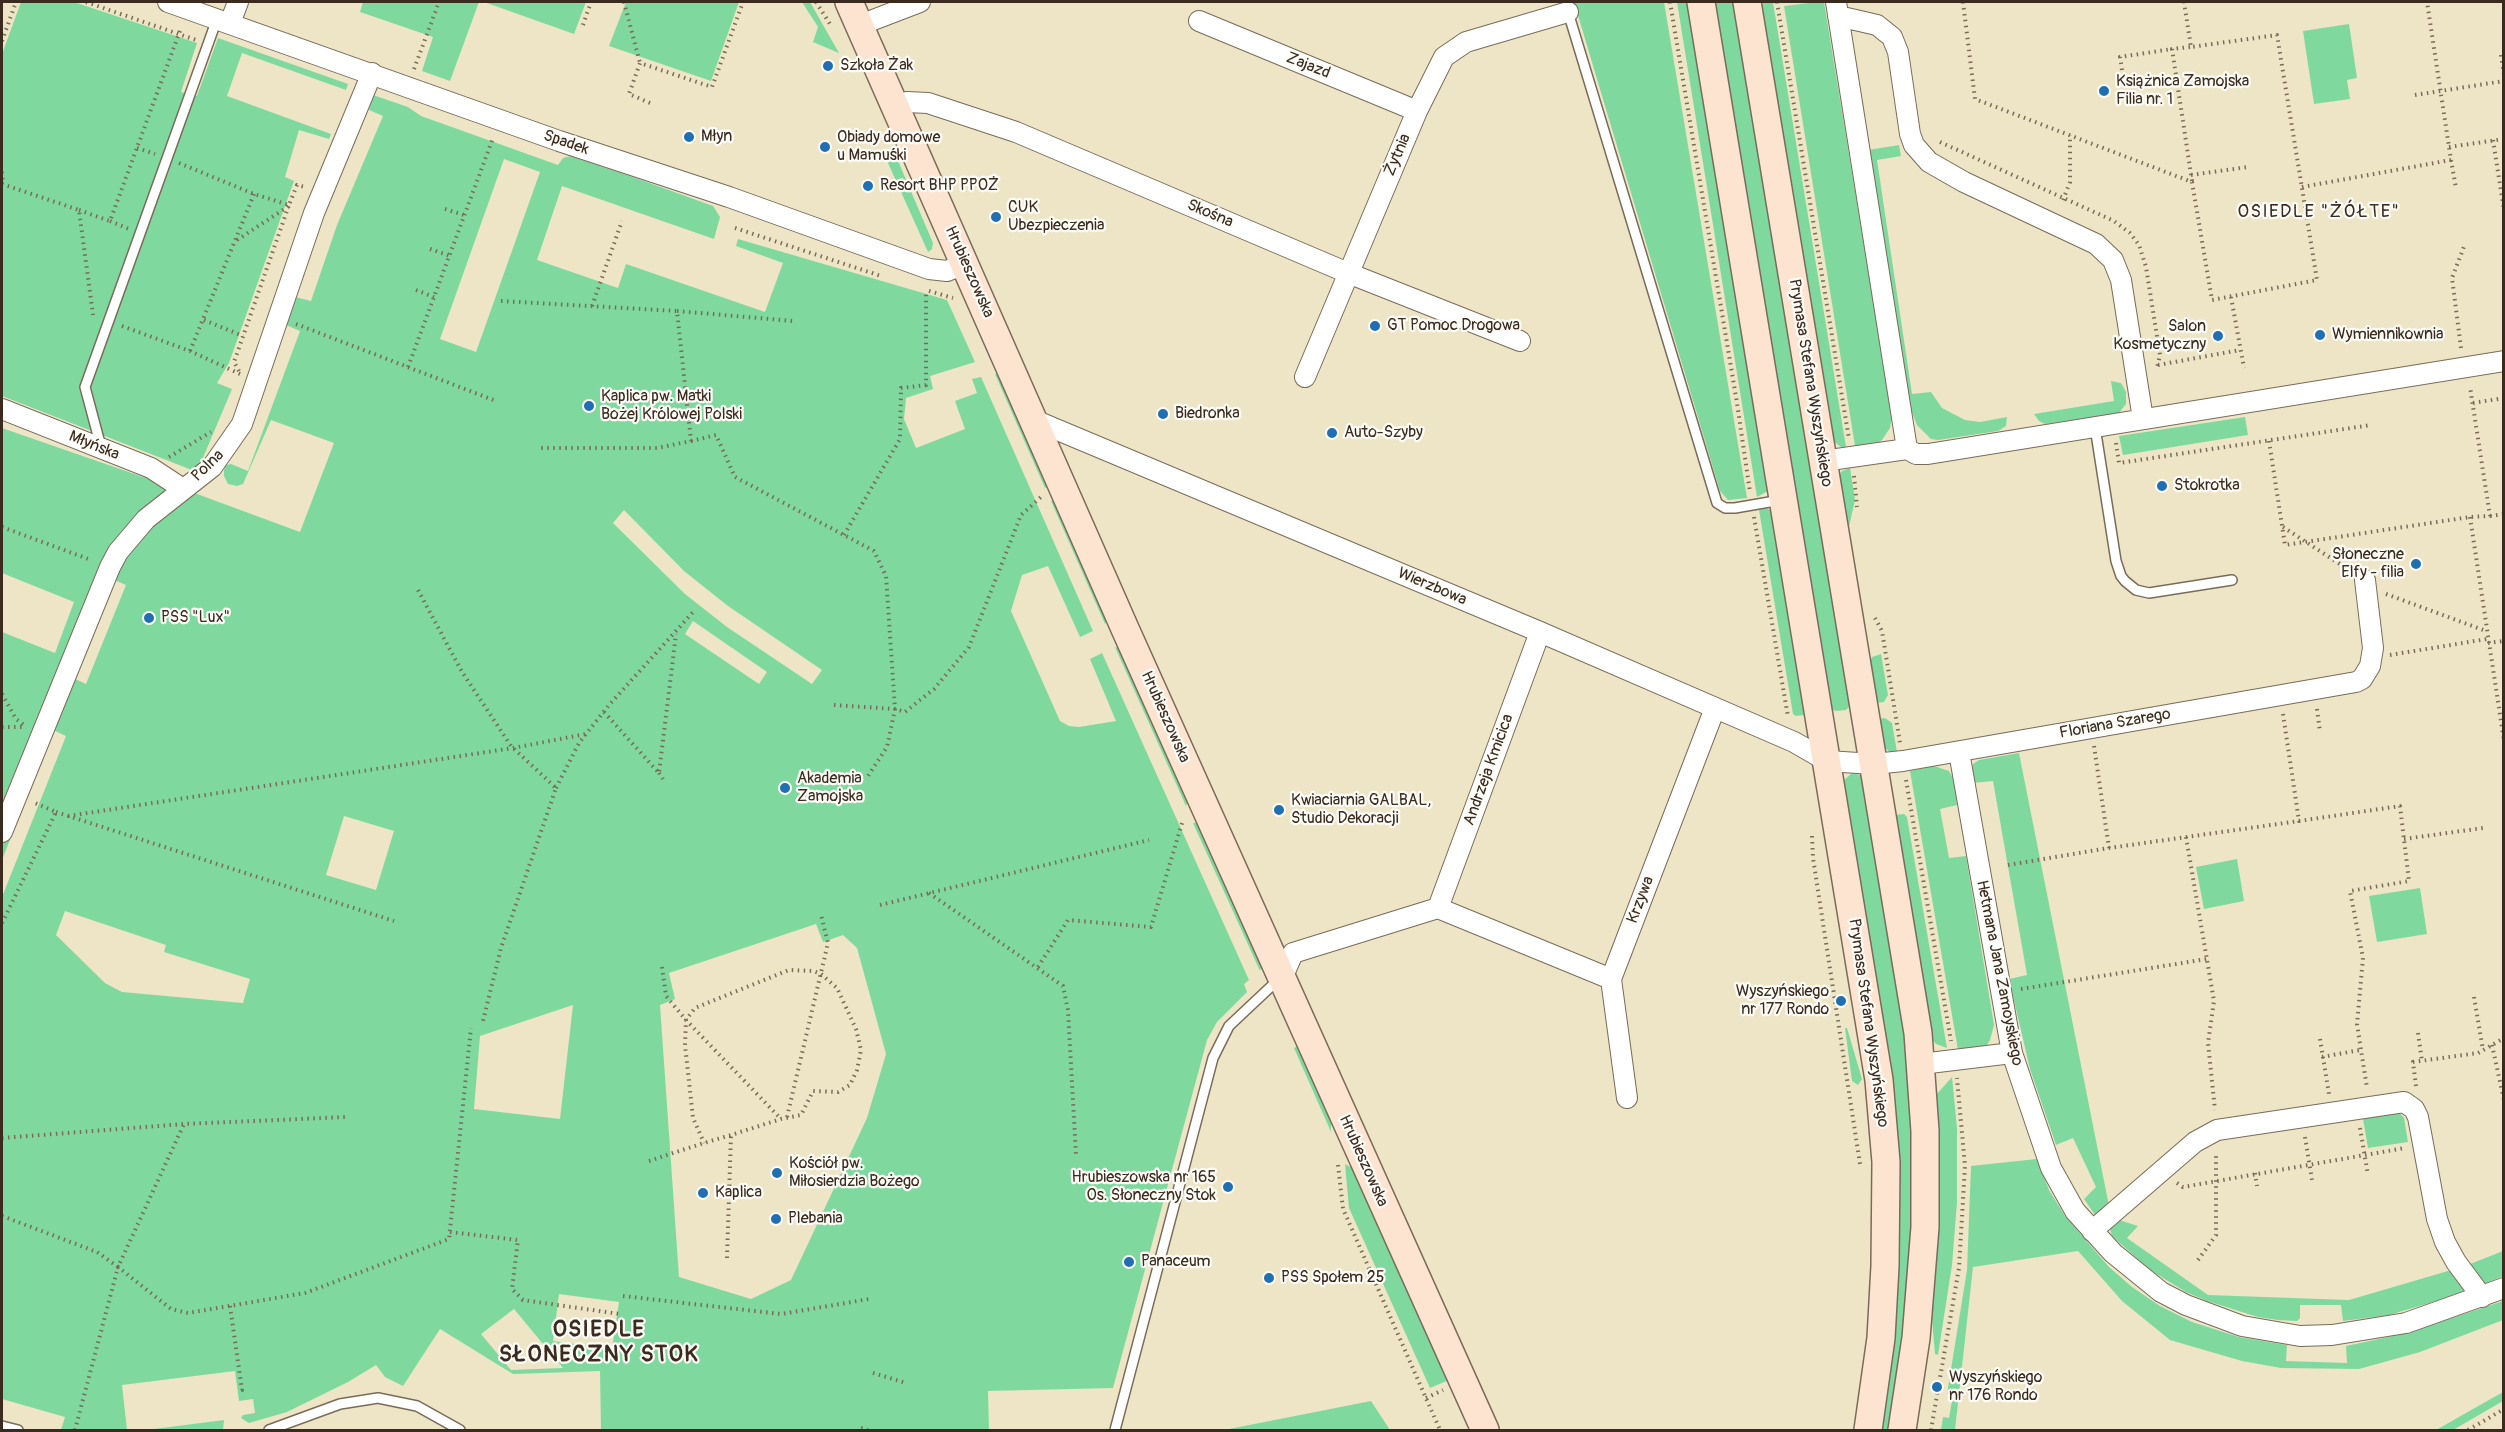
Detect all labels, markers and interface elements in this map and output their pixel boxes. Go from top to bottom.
street label: Zajazd [1283,49,1333,83]
place label: Szkoła Żak [840,56,913,76]
marker: Szkoła Żak [821,59,835,73]
place label: Książnica Zamojska Filia nr. 1 [2116,72,2249,110]
marker: Książnica Zamojska Filia nr. 1 [2097,84,2111,98]
street label: Spadek [541,126,591,160]
place label: Młyn [701,127,732,147]
place label: Obiady domowe u Mamuśki [837,128,940,166]
marker: Młyn [682,130,696,144]
street label: Żytnia [1381,131,1415,179]
marker: Obiady domowe u Mamuśki [818,140,832,154]
place label: Resort BHP PPOŻ [880,176,999,196]
marker: Resort BHP PPOŻ [861,179,875,193]
street label: Skośna [1184,196,1236,232]
place label: CUK Ubezpieczenia [1008,198,1104,236]
district label: OSIEDLE "ŻÓŁTE" [2238,201,2400,223]
marker: CUK Ubezpieczenia [989,210,1003,224]
street label: Hrubieszowska [940,223,998,321]
street label: Prymasa Stefana Wyszyńskiego [1784,278,1836,488]
place label: GT Pomoc Drogowa [1387,316,1520,336]
place label: Salon Kosmetyczny [2113,317,2206,355]
marker: GT Pomoc Drogowa [1368,319,1382,333]
place label: Wymiennikownia [2332,325,2443,345]
marker: Wymiennikownia [2313,328,2327,342]
marker: Salon Kosmetyczny [2211,329,2225,343]
place label: Kaplica pw. Matki Bożej Królowej Polski [601,387,742,425]
marker: Kaplica pw. Matki Bożej Królowej Polski [582,399,596,413]
place label: Biedronka [1175,404,1240,424]
marker: Biedronka [1156,407,1170,421]
place label: Auto-Szyby [1344,423,1423,443]
marker: Auto-Szyby [1325,426,1339,440]
street label: Młyńska [66,427,122,465]
street label: Polna [188,446,228,486]
place label: Stokrotka [2174,476,2240,496]
marker: Stokrotka [2155,479,2169,493]
place label: Słoneczne Elfy - filia [2332,545,2404,583]
marker: Słoneczne Elfy - filia [2409,557,2423,571]
street label: Wierzbowa [1395,564,1469,610]
place label: PSS "Lux" [161,608,230,628]
marker: PSS "Lux" [142,611,156,625]
street label: Hrubieszowska [1136,668,1194,766]
street label: Floriana Szarego [2058,705,2172,743]
street label: Andrzeja Kmicica [1460,712,1518,828]
place label: Akademia Zamojska [797,769,863,807]
marker: Akademia Zamojska [778,781,792,795]
place label: Kwiaciarnia GALBAL, Studio Dekoracji [1291,791,1431,829]
marker: Kwiaciarnia GALBAL, Studio Dekoracji [1272,803,1286,817]
street label: Krzywa [1623,874,1659,926]
street label: Hetmana Jana Zamoyskiego [1972,879,2026,1067]
street label: Prymasa Stefana Wyszyńskiego [1844,917,1892,1129]
place label: Wyszyńskiego nr 177 Rondo [1736,982,1829,1020]
marker: Wyszyńskiego nr 177 Rondo [1834,994,1848,1008]
street label: Hrubieszowska [1334,1112,1392,1210]
place label: Kościół pw. Miłosierdzia Bożego [789,1154,920,1192]
marker: Kościół pw. Miłosierdzia Bożego [770,1166,784,1180]
place label: Hrubieszowska nr 165 Os. Słoneczny Stok [1072,1168,1216,1206]
marker: Hrubieszowska nr 165 Os. Słoneczny Stok [1221,1180,1235,1194]
place label: Kaplica [715,1183,762,1203]
marker: Kaplica [696,1186,710,1200]
place label: Plebania [788,1209,843,1229]
marker: Plebania [769,1212,783,1226]
place label: Panaceum [1141,1252,1210,1272]
marker: Panaceum [1122,1255,1136,1269]
place label: PSS Społem 25 [1281,1268,1384,1288]
marker: PSS Społem 25 [1262,1271,1276,1285]
district label: OSIEDLE SŁONECZNY STOK [499,1317,699,1368]
place label: Wyszyńskiego nr 176 Rondo [1949,1368,2042,1406]
marker: Wyszyńskiego nr 176 Rondo [1930,1380,1944,1394]

